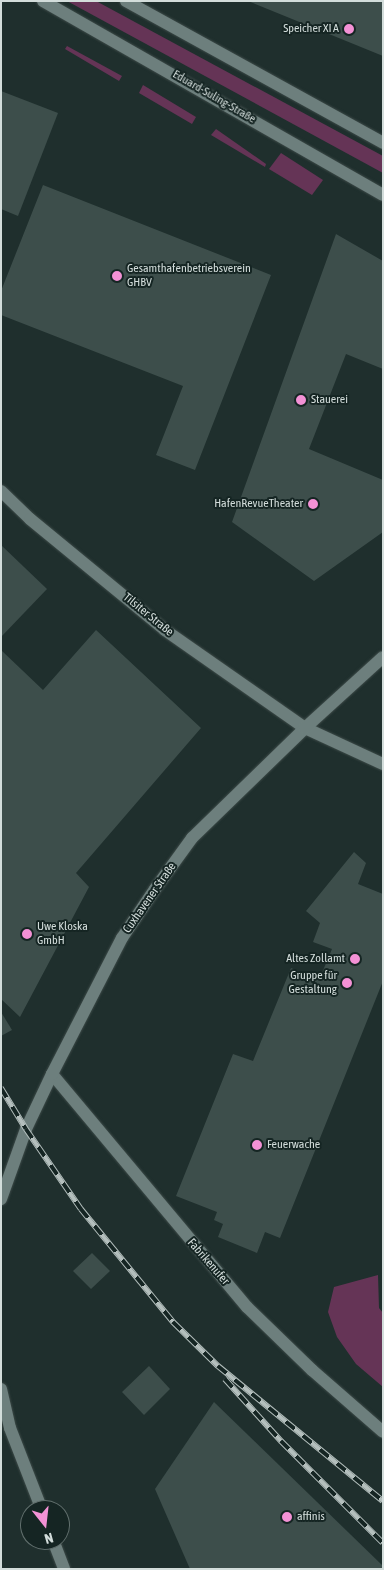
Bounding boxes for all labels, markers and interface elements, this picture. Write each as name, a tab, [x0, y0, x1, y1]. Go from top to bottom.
place label: Speicher XI A	[283, 22, 339, 36]
marker: Speicher XI A	[343, 23, 355, 35]
street label: Eduard-Suling-Straße	[170, 67, 258, 127]
place label: Gesamthafenbetriebsverein GHBV	[127, 262, 251, 290]
marker: Gesamthafenbetriebsverein GHBV	[111, 270, 123, 282]
place label: Stauerei	[311, 393, 348, 407]
marker: Stauerei	[295, 394, 307, 406]
place label: HafenRevueTheater	[214, 497, 303, 511]
marker: HafenRevueTheater	[307, 498, 319, 510]
street label: Tilsiter Straße	[120, 590, 176, 640]
street label: Cuxhavener Straße	[120, 860, 180, 936]
place label: Uwe Kloska GmbH	[37, 920, 88, 948]
marker: Uwe Kloska GmbH	[21, 928, 33, 940]
place label: Altes Zollamt	[286, 952, 345, 966]
marker: Altes Zollamt	[349, 953, 361, 965]
place label: Gruppe für Gestaltung	[289, 969, 337, 997]
marker: Gruppe für Gestaltung	[341, 977, 353, 989]
place label: Feuerwache	[267, 1138, 320, 1152]
marker: Feuerwache	[251, 1139, 263, 1151]
street label: Fabrikenufer	[184, 1236, 232, 1288]
north arrow	[20, 1500, 70, 1550]
place label: affinis	[297, 1510, 325, 1524]
marker: affinis	[281, 1511, 293, 1523]
text: N	[43, 1530, 55, 1547]

